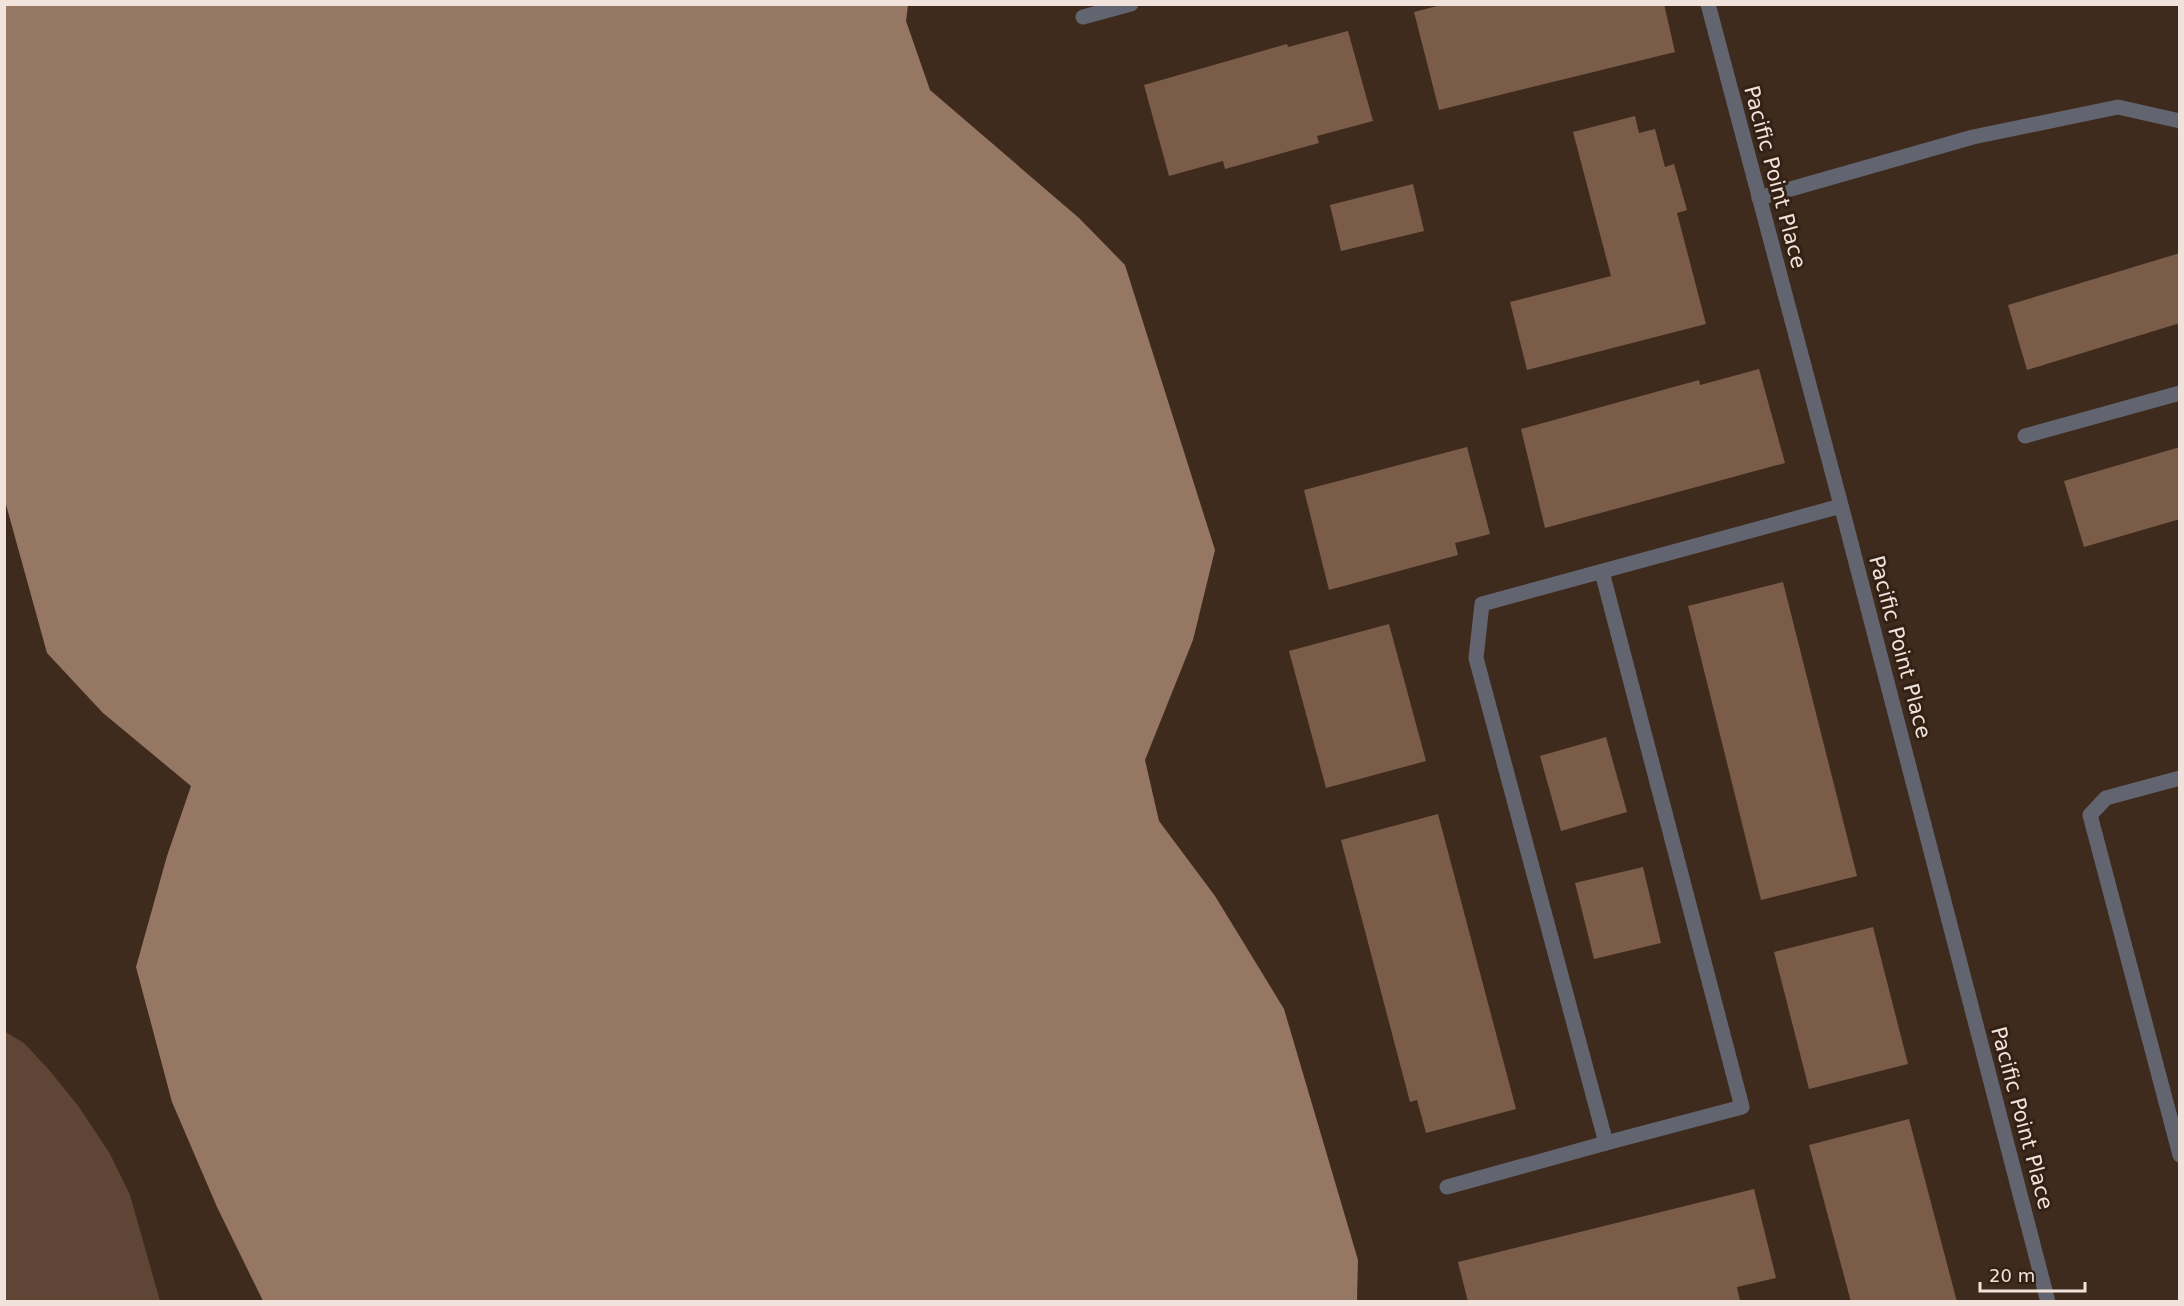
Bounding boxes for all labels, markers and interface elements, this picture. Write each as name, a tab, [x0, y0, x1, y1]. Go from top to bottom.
street label: Pacific Point Place	[1739, 83, 1811, 271]
street label: Pacific Point Place	[1864, 553, 1936, 741]
street label: Pacific Point Place	[1986, 1024, 2058, 1212]
scale bar	[1980, 1255, 2085, 1293]
text: 20 m	[1989, 1265, 2035, 1286]

